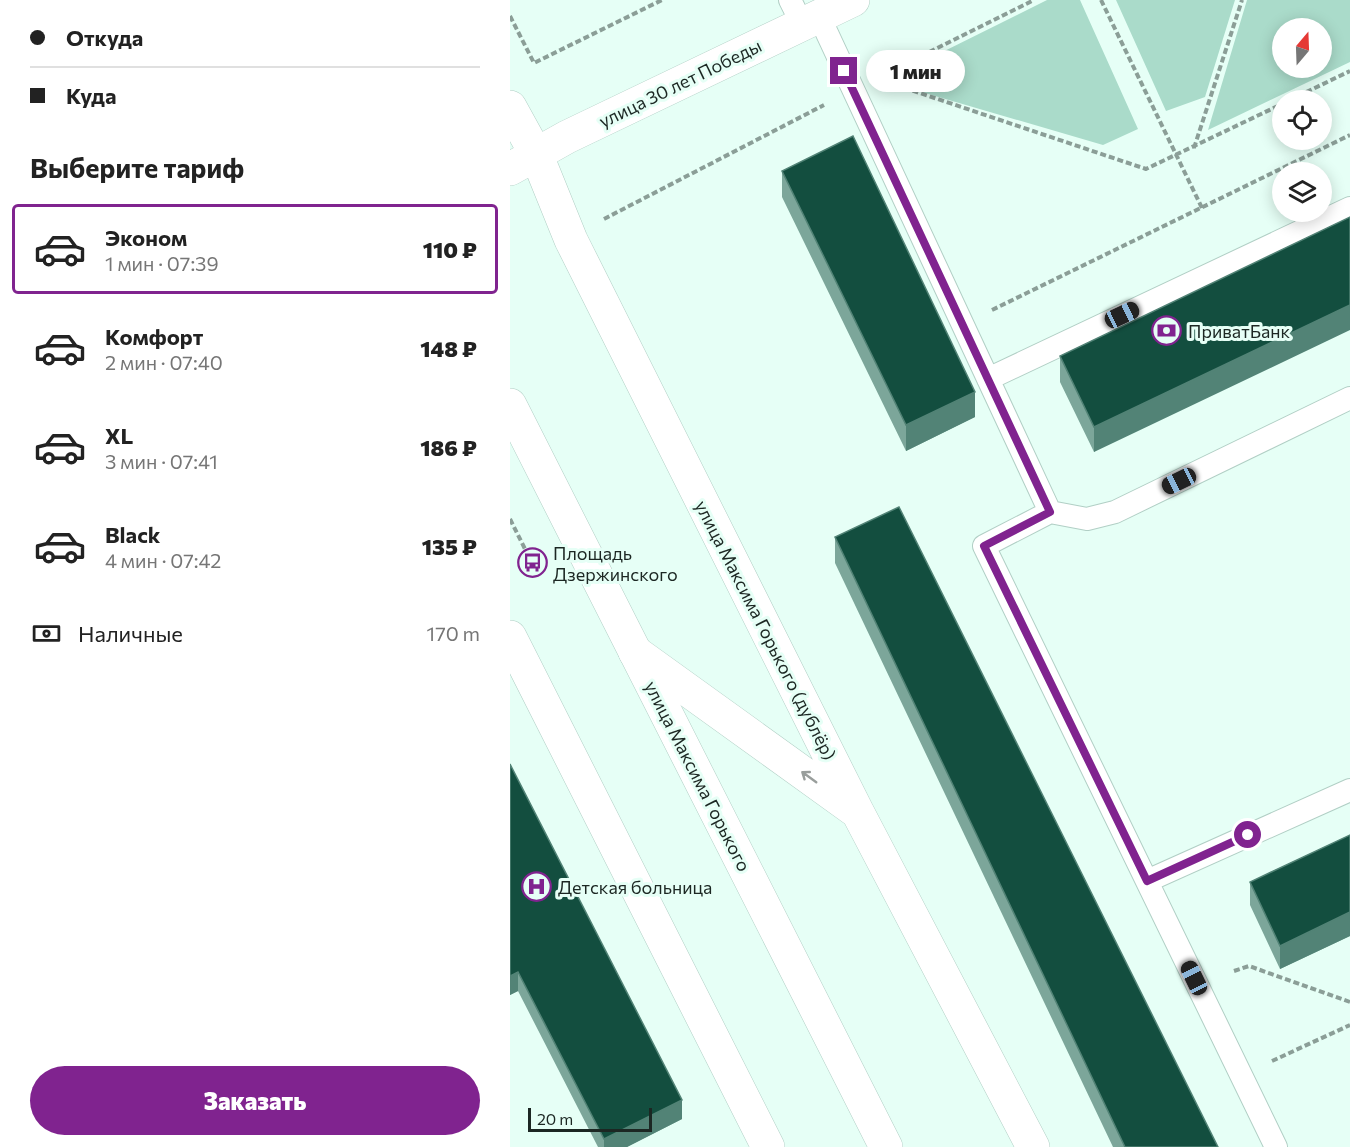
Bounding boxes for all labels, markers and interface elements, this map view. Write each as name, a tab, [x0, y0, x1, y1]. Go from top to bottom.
north arrow	[1272, 18, 1332, 78]
map controls	[1272, 18, 1332, 222]
text: Откуда	[66, 24, 143, 51]
street label: улица 30 лет Победы	[595, 34, 765, 132]
callout: 1 мин	[865, 50, 964, 92]
route end	[830, 57, 857, 84]
text: 1 мин	[890, 59, 941, 83]
text: Куда	[66, 82, 116, 109]
button: locate	[1272, 90, 1332, 150]
text: Выберите тариф	[30, 151, 244, 184]
button: layers	[1272, 162, 1332, 222]
icon: car	[33, 222, 87, 276]
text: Эконом	[105, 224, 187, 251]
text: 110 ₽	[423, 236, 477, 263]
text: 1 мин · 07:39	[105, 251, 219, 275]
car	[1102, 299, 1142, 331]
bank icon: ПриватБанк	[1151, 315, 1183, 347]
place label: ПриватБанк	[1188, 320, 1291, 342]
icon: car	[33, 321, 87, 375]
text: Комфорт	[105, 323, 203, 350]
text: 148 ₽	[420, 335, 477, 362]
text: 2 мин · 07:40	[105, 350, 223, 374]
icon: car	[33, 420, 87, 474]
text: XL	[105, 422, 133, 449]
text: 186 ₽	[420, 434, 477, 461]
text: 3 мин · 07:41	[105, 449, 218, 473]
car	[1159, 465, 1199, 497]
street label: улица Максима Горького (дублёр)	[691, 496, 841, 764]
icon: car	[33, 519, 87, 573]
text: Black	[105, 521, 160, 548]
text: 135 ₽	[422, 533, 477, 560]
place label: Площадь Дзержинского	[553, 542, 678, 585]
bus stop icon: Площадь Дзержинского	[516, 547, 548, 579]
text: 4 мин · 07:42	[105, 548, 221, 572]
icon: cash	[30, 617, 63, 650]
text: Наличные	[78, 620, 183, 647]
text: 170 m	[427, 621, 480, 645]
street label: улица Максима Горького	[640, 677, 756, 875]
one-way arrow	[802, 771, 818, 783]
route start	[1234, 821, 1261, 848]
hospital icon: Детская больница	[521, 871, 553, 903]
place label: Детская больница	[558, 876, 712, 898]
car	[1178, 958, 1210, 998]
button: Заказать	[30, 1066, 480, 1135]
scale bar	[528, 1105, 652, 1132]
text: 20 m	[537, 1109, 573, 1128]

